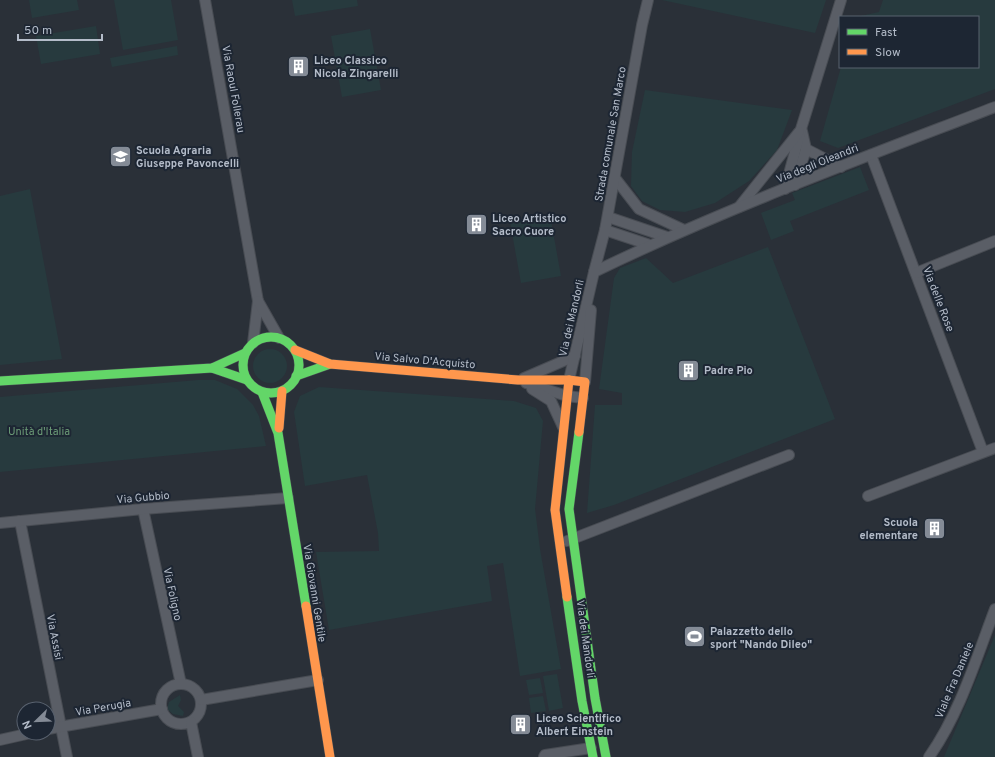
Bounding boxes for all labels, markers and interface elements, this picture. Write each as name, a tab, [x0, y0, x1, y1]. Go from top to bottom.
scale bar	[18, 16, 102, 42]
legend	[839, 16, 979, 68]
text: 50 m	[24, 23, 52, 39]
text: Fast	[875, 25, 897, 41]
street label: Via Raoul Follerau	[218, 44, 248, 134]
text: Slow	[875, 45, 901, 61]
building icon: Liceo Classico Nicola Zingarelli	[286, 53, 312, 79]
place label: Liceo Classico Nicola Zingarelli	[314, 54, 398, 81]
street label: Strada comunale San Marco	[592, 66, 630, 203]
street label: Via degli Oleandri	[774, 141, 860, 187]
school or university icon: Scuola Agraria Giuseppe Pavoncelli	[108, 143, 134, 169]
place label: Scuola Agraria Giuseppe Pavoncelli	[136, 144, 239, 171]
building icon: Liceo Artistico Sacro Cuore	[463, 211, 489, 237]
place label: Liceo Artistico Sacro Cuore	[492, 212, 567, 239]
street label: Via delle Rose	[919, 265, 957, 334]
street label: Via dei Mandorli	[556, 278, 588, 358]
street label: Via Salvo D'Acquisto	[374, 350, 476, 372]
building icon: Padre Pio	[676, 357, 702, 383]
place label: Padre Pio	[704, 364, 753, 378]
park label: Unità d'Italia	[8, 425, 70, 439]
street label: Via Gubbio	[116, 489, 170, 507]
building icon: Scuola elementare	[921, 515, 947, 541]
place label: Scuola elementare	[859, 516, 918, 543]
street label: Via Giovanni Gentile	[299, 543, 329, 643]
street label: Via Foligno	[160, 566, 185, 622]
street label: Via dei Mandorli	[573, 599, 597, 679]
street label: Via Assisi	[43, 613, 65, 661]
sports icon: Palazzetto dello sport "Nando Dileo"	[681, 624, 707, 650]
place label: Palazzetto dello sport "Nando Dileo"	[710, 625, 812, 652]
street label: Viale Fra Daniele	[932, 640, 977, 721]
street label: Via Perugia	[74, 696, 132, 720]
north arrow	[16, 701, 56, 741]
building icon: Liceo Scientifico Albert Einstein	[508, 711, 534, 737]
place label: Liceo Scientifico Albert Einstein	[536, 712, 621, 739]
text: N	[20, 718, 36, 731]

